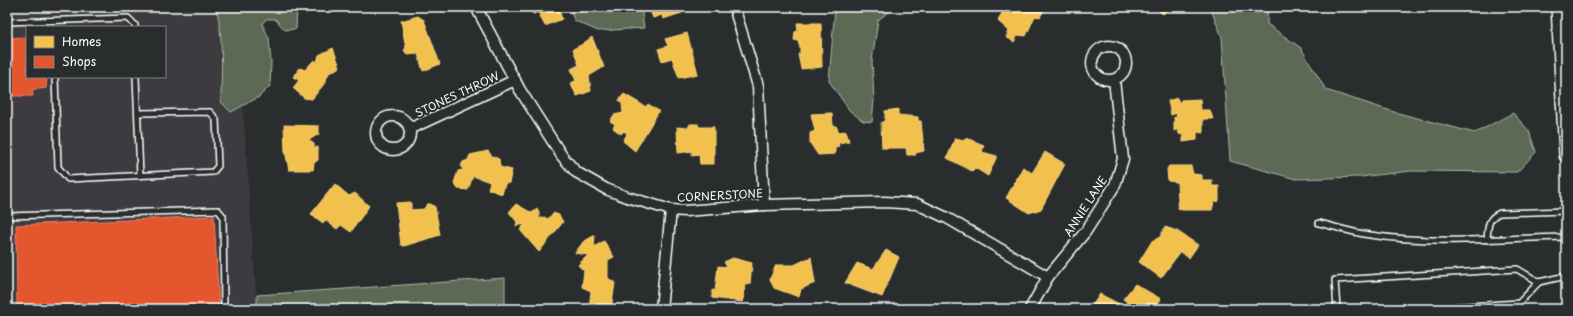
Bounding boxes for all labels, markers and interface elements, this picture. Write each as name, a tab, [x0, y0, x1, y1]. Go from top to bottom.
legend	[26, 26, 166, 78]
text: Homes	[62, 32, 101, 50]
text: Shops	[62, 52, 97, 70]
street label: STONES THROW	[412, 67, 503, 121]
street label: ANNIE LANE	[1059, 172, 1111, 240]
street label: CORNERSTONE	[677, 184, 763, 206]

